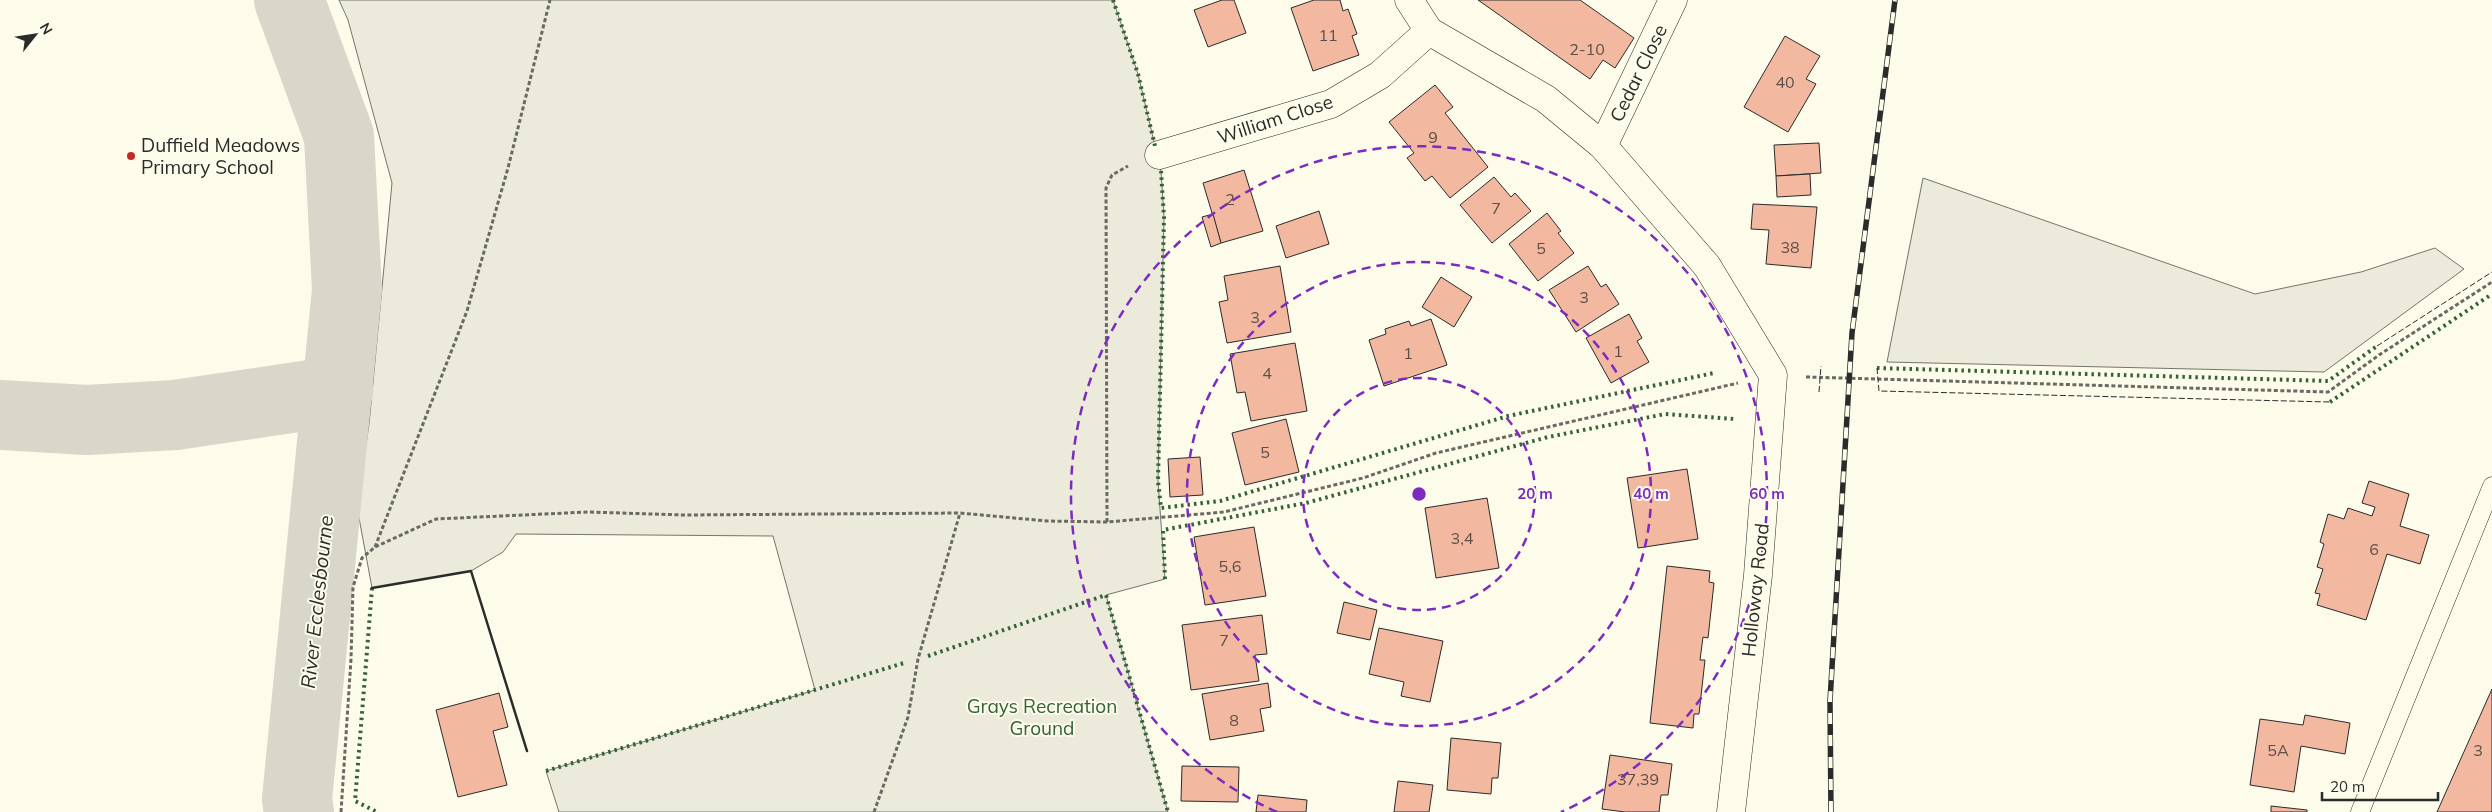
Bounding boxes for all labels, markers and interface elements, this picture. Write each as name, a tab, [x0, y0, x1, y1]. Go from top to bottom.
north arrow	[10, 10, 60, 60]
text: N	[36, 19, 57, 38]
street label: Cedar Close	[1604, 20, 1672, 126]
house number: 11	[1318, 25, 1338, 45]
house number: 2-10	[1569, 39, 1605, 59]
house number: 40	[1775, 72, 1795, 92]
street label: William Close	[1214, 89, 1336, 149]
house number: 9	[1428, 127, 1438, 147]
place label: Duffield Meadows Primary School	[141, 133, 300, 179]
marker: Duffield Meadows Primary School	[125, 150, 137, 162]
house number: 2	[1225, 189, 1235, 209]
house number: 7	[1491, 198, 1501, 218]
house number: 38	[1780, 237, 1800, 257]
house number: 5	[1536, 238, 1546, 258]
house number: 3	[1579, 287, 1589, 307]
house number: 3	[1250, 307, 1260, 327]
house number: 1	[1613, 341, 1623, 361]
house number: 1	[1403, 343, 1413, 363]
house number: 4	[1262, 363, 1272, 383]
house number: 5	[1260, 442, 1270, 462]
text: 20 m	[1517, 484, 1553, 503]
text: 40 m	[1633, 484, 1669, 503]
text: 60 m	[1749, 484, 1785, 503]
centre of rings	[1410, 485, 1428, 503]
water label: River Ecclesbourne	[295, 514, 338, 690]
street label: Holloway Road	[1736, 522, 1774, 658]
house number: 3,4	[1451, 528, 1474, 548]
house number: 6	[2369, 539, 2379, 559]
house number: 5,6	[1219, 556, 1241, 576]
house number: 7	[1219, 630, 1229, 650]
park label: Grays Recreation Ground	[967, 694, 1117, 740]
house number: 8	[1229, 710, 1239, 730]
house number: 5A	[2267, 740, 2289, 760]
house number: 3	[2473, 740, 2483, 760]
house number: 37,39	[1617, 769, 1659, 789]
scale bar	[2322, 770, 2438, 802]
text: 20 m	[2330, 777, 2365, 796]

